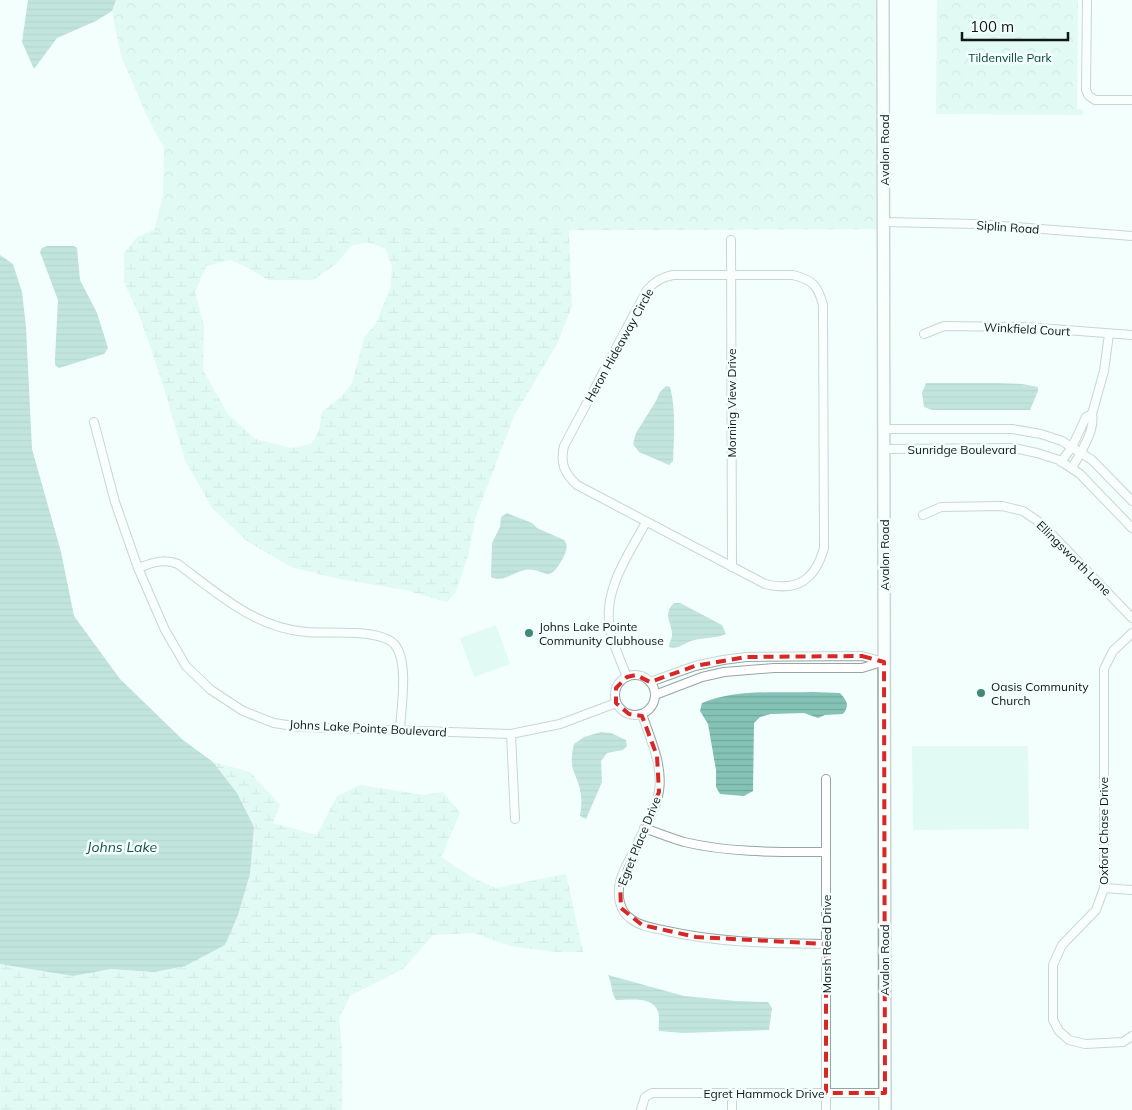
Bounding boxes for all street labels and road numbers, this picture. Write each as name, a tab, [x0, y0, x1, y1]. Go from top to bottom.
street label: Avalon Road	[877, 114, 892, 186]
street label: Siplin Road	[976, 217, 1040, 237]
street label: Heron Hideaway Circle	[582, 286, 656, 404]
street label: Winkfield Court	[983, 319, 1071, 339]
street label: Morning View Drive	[724, 348, 739, 458]
street label: Sunridge Boulevard	[908, 442, 1016, 457]
street label: Ellingsworth Lane	[1034, 518, 1114, 598]
street label: Avalon Road	[877, 519, 892, 591]
street label: Johns Lake Pointe Boulevard	[289, 716, 447, 740]
street label: Oxford Chase Drive	[1096, 777, 1111, 885]
street label: Egret Place Drive	[614, 794, 664, 888]
street label: Marsh Reed Drive	[819, 895, 834, 993]
street label: Avalon Road	[877, 924, 892, 996]
street label: Egret Hammock Drive	[704, 1086, 824, 1101]

